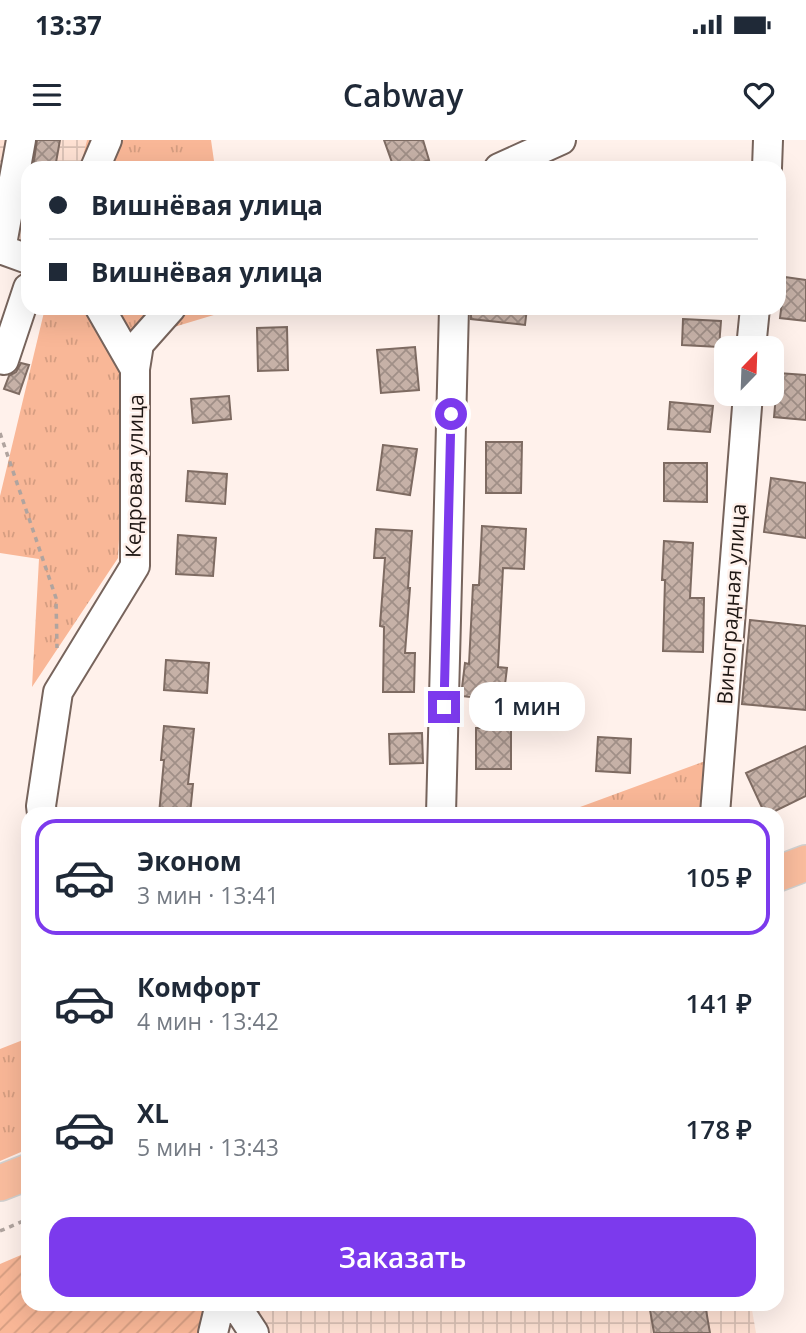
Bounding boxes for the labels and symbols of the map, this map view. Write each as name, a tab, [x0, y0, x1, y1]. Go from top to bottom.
north arrow	[714, 336, 784, 406]
street label: Кедровая улица	[119, 394, 149, 558]
route start	[435, 398, 467, 430]
street label: Виноградная улица	[710, 503, 752, 705]
callout: 1 мин	[468, 682, 584, 732]
route end	[428, 691, 460, 723]

